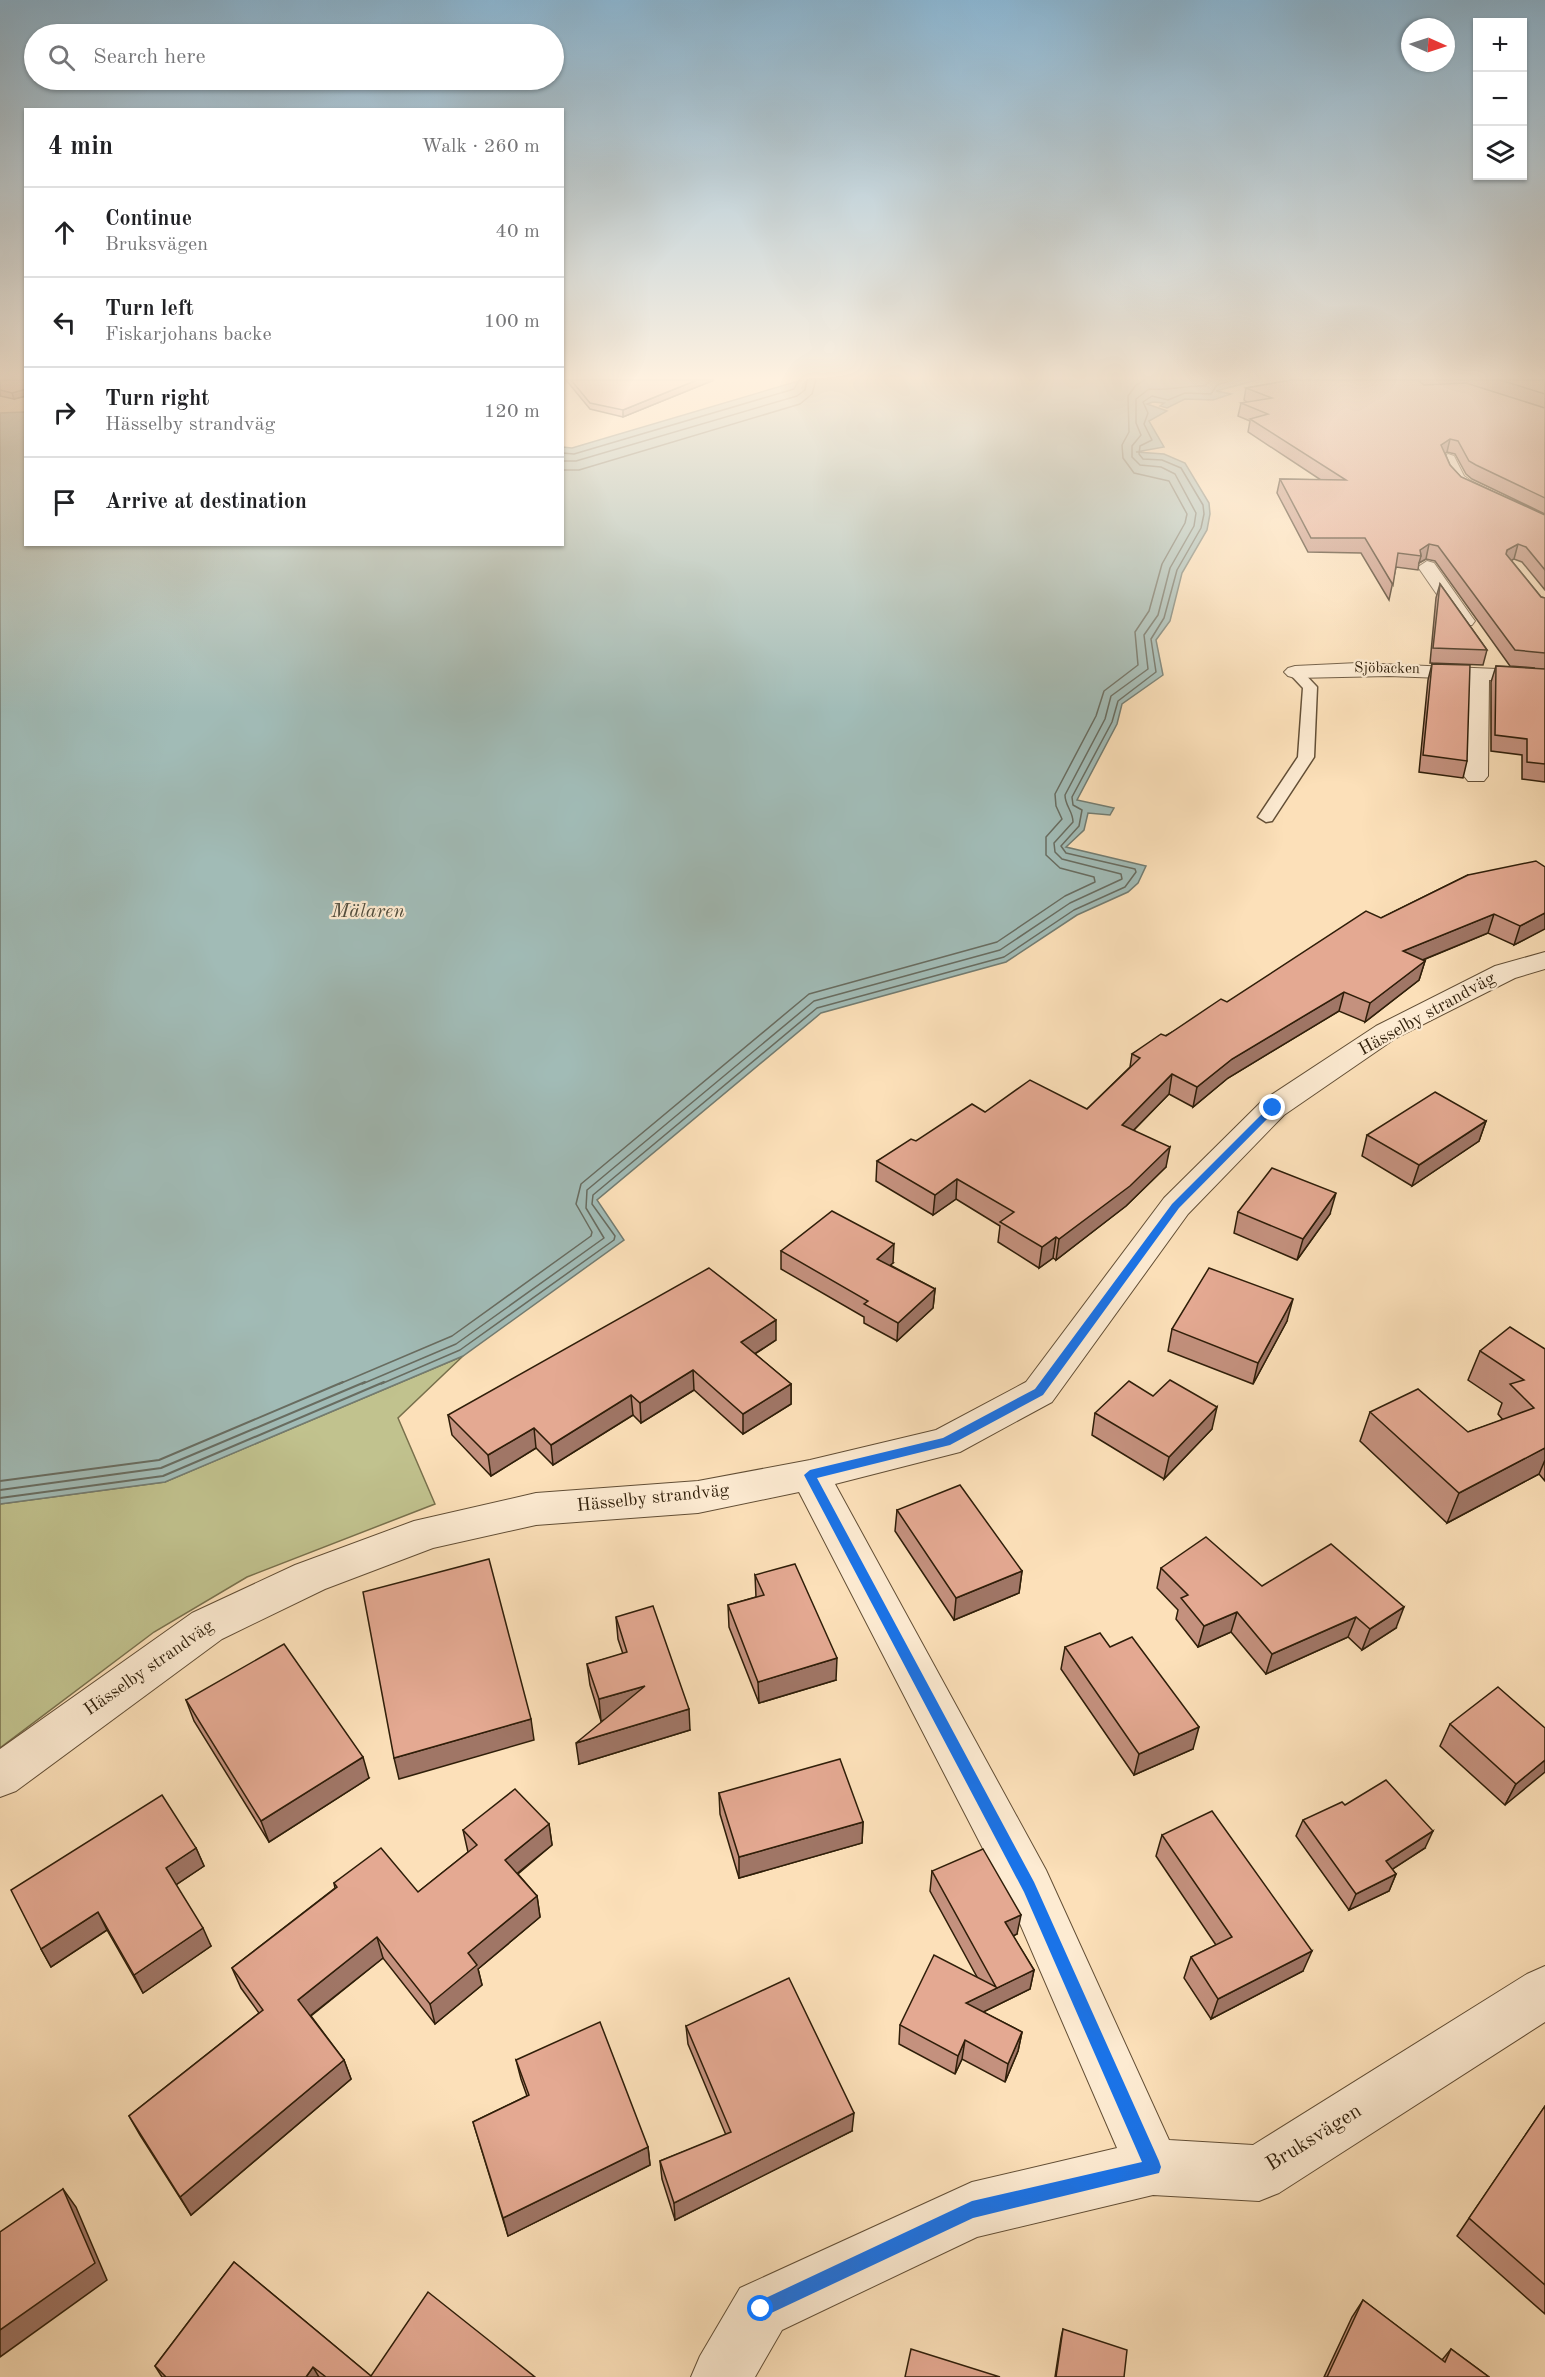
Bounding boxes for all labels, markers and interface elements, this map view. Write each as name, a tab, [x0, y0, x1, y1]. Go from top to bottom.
north arrow	[1401, 18, 1455, 72]
map controls	[1473, 18, 1527, 180]
button: +	[1473, 18, 1527, 72]
search box	[24, 24, 564, 90]
icon: search	[45, 41, 78, 74]
text: Search here	[93, 46, 206, 68]
button: −	[1473, 72, 1527, 126]
button: layers	[1473, 126, 1527, 180]
text: 4 min	[48, 134, 113, 160]
text: Walk · 260 m	[421, 137, 540, 157]
text: Continue	[105, 208, 192, 230]
icon: ahead	[48, 216, 81, 249]
text: 40 m	[495, 222, 540, 242]
text: Bruksvägen	[105, 235, 208, 255]
text: Turn left	[105, 298, 194, 320]
icon: left	[48, 306, 81, 339]
text: 100 m	[484, 312, 540, 332]
text: Fiskarjohans backe	[105, 325, 272, 345]
text: Turn right	[105, 388, 209, 410]
icon: right	[48, 396, 81, 429]
text: 120 m	[484, 402, 540, 422]
text: Hässelby strandväg	[105, 415, 275, 435]
icon: arrive	[48, 486, 81, 519]
text: Arrive at destination	[105, 491, 307, 513]
street label: Sjöbacken	[1354, 661, 1420, 677]
water label: Mälaren	[330, 902, 405, 922]
street label: Hässelby strandväg	[1356, 969, 1499, 1059]
route end	[1259, 1094, 1285, 1120]
street label: Hässelby strandväg	[576, 1481, 730, 1515]
street label: Hässelby strandväg	[81, 1617, 217, 1719]
street label: Bruksvägen	[1263, 2100, 1365, 2176]
route start	[747, 2295, 773, 2321]

